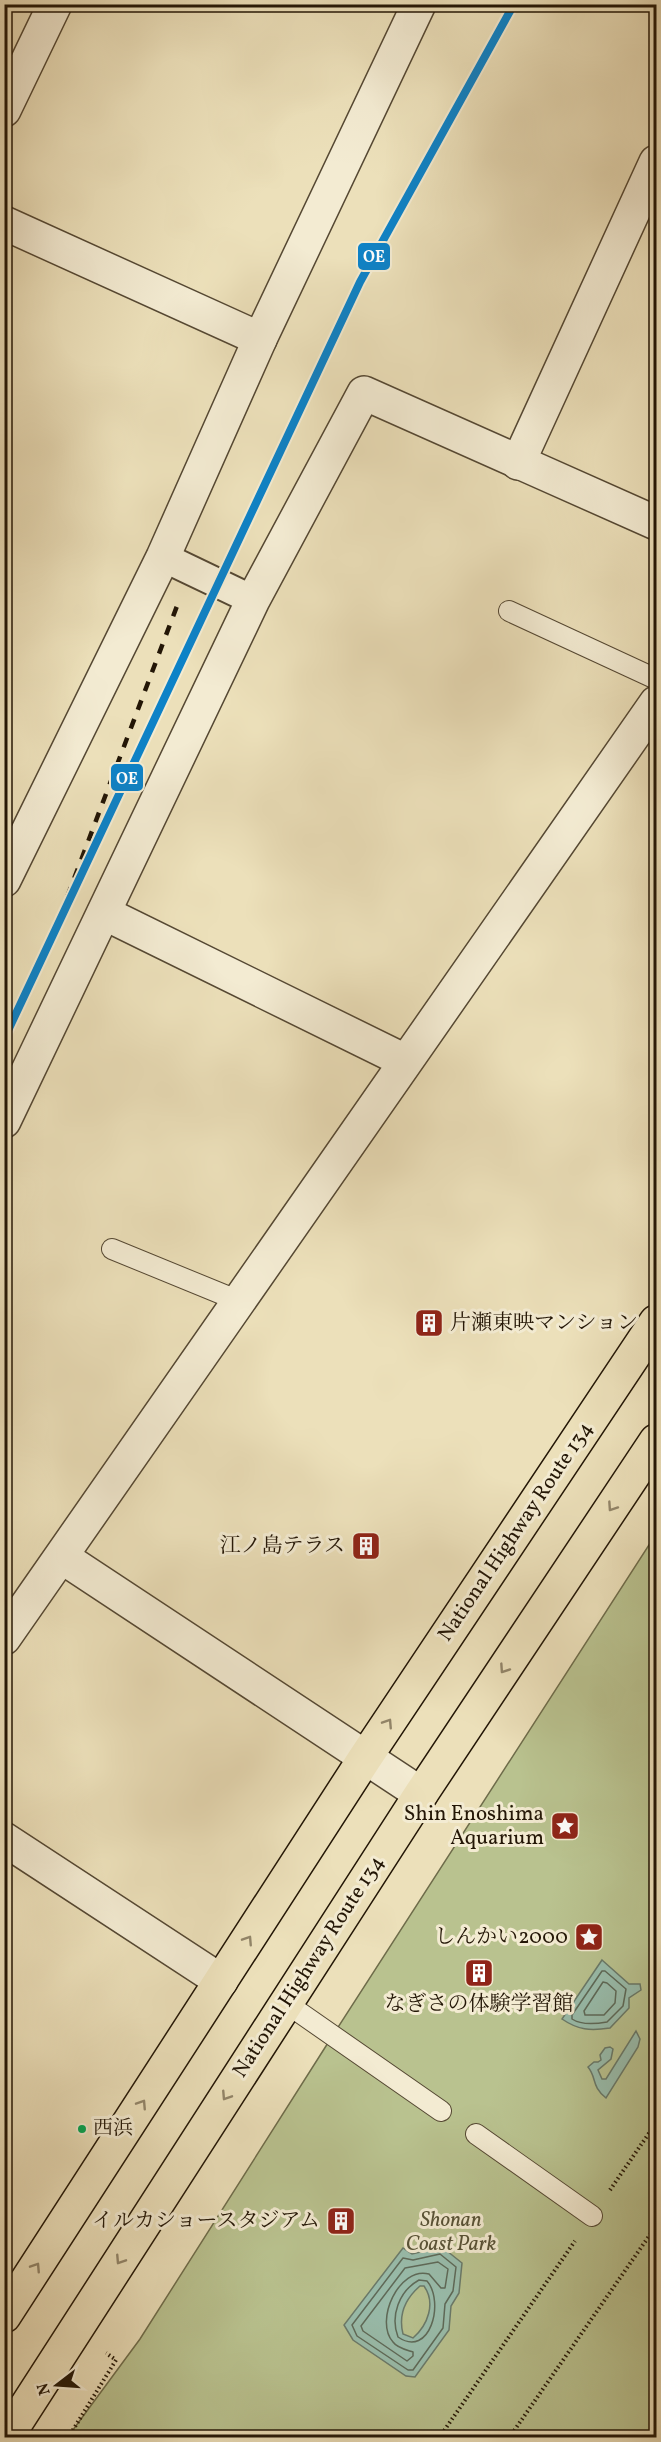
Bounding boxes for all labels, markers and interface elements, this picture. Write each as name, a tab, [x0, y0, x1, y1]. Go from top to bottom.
line badge: OE	[357, 242, 391, 271]
text: OE	[363, 247, 385, 269]
line badge: OE	[110, 763, 144, 792]
text: OE	[116, 769, 138, 791]
building icon: 片瀬東映マンション	[413, 1307, 445, 1339]
place label: 片瀬東映マンション	[450, 1309, 638, 1338]
street label: National Highway Route 134	[431, 1416, 601, 1648]
one-way arrow	[608, 1500, 619, 1511]
building icon: 江ノ島テラス	[350, 1530, 382, 1562]
place label: 江ノ島テラス	[220, 1532, 345, 1561]
one-way arrow	[500, 1662, 511, 1673]
one-way arrow	[381, 1719, 392, 1730]
place label: Shin Enoshima Aquarium	[404, 1800, 544, 1853]
place icon: Shin Enoshima Aquarium	[549, 1810, 581, 1842]
street label: National Highway Route 134	[226, 1850, 392, 2084]
place icon: しんかい2000	[573, 1921, 605, 1953]
place label: しんかい2000	[434, 1923, 568, 1952]
one-way arrow	[241, 1936, 252, 1947]
building icon: なぎさの体験学習館	[463, 1957, 495, 1989]
place label: なぎさの体験学習館	[385, 1990, 574, 2019]
one-way arrow	[222, 2089, 233, 2100]
one-way arrow	[135, 2099, 146, 2110]
place label: 西浜	[93, 2115, 133, 2143]
marker: 西浜	[76, 2123, 88, 2135]
building icon: イルカショースタジアム	[325, 2205, 357, 2237]
park label: Shonan Coast Park	[406, 2206, 497, 2259]
place label: イルカショースタジアム	[92, 2207, 320, 2236]
one-way arrow	[116, 2254, 128, 2264]
one-way arrow	[29, 2263, 40, 2274]
north arrow	[27, 2355, 87, 2415]
text: N	[32, 2380, 57, 2398]

